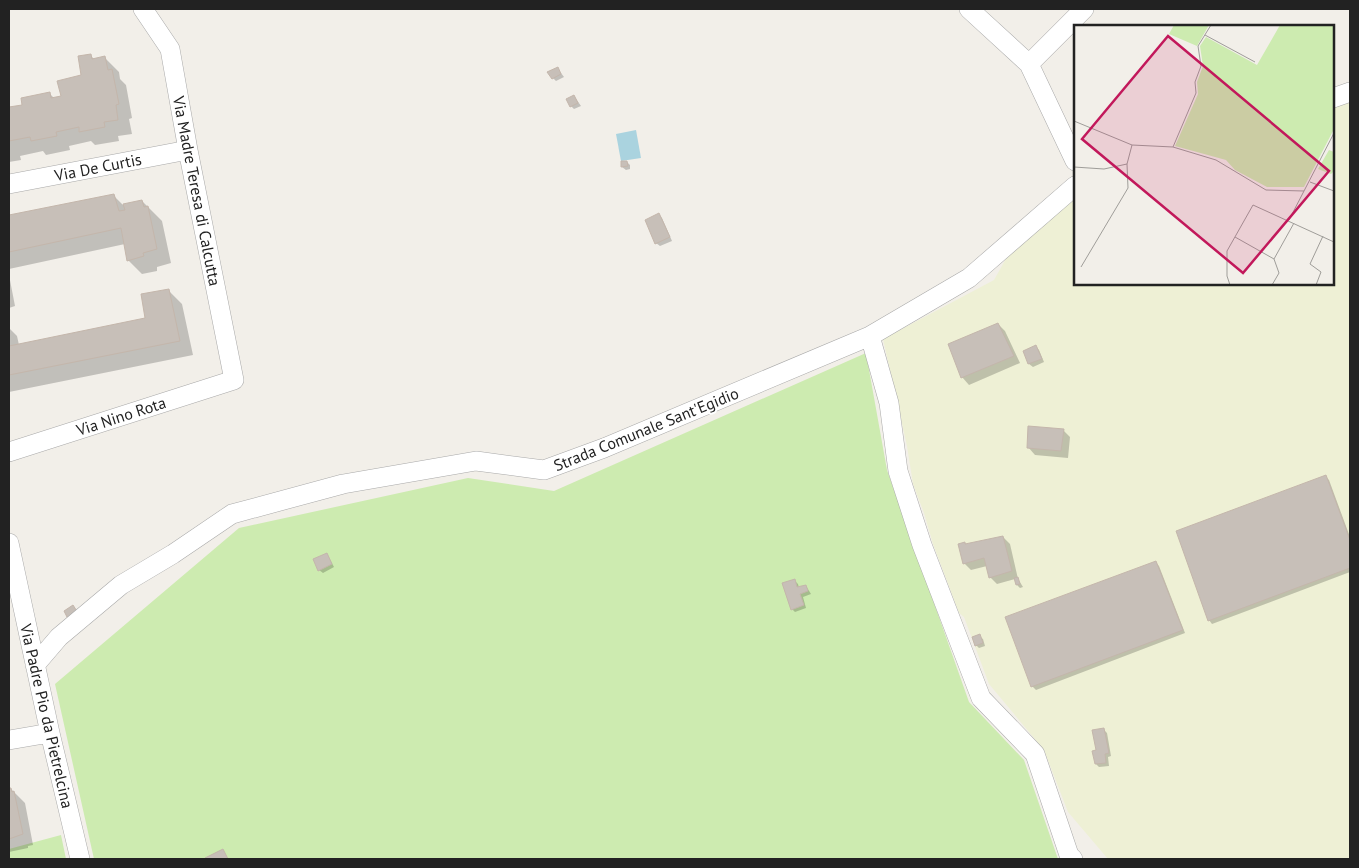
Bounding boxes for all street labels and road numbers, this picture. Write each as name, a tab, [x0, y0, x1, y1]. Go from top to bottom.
street label: Via Madre Teresa di Calcutta	[169, 93, 225, 288]
street label: Via De Curtis	[52, 149, 144, 185]
street label: Strada Comunale Sant'Egidio	[551, 383, 741, 475]
street label: Via Nino Rota	[73, 392, 168, 440]
street label: Via Padre Pio da Pietrelcina	[16, 621, 78, 810]

